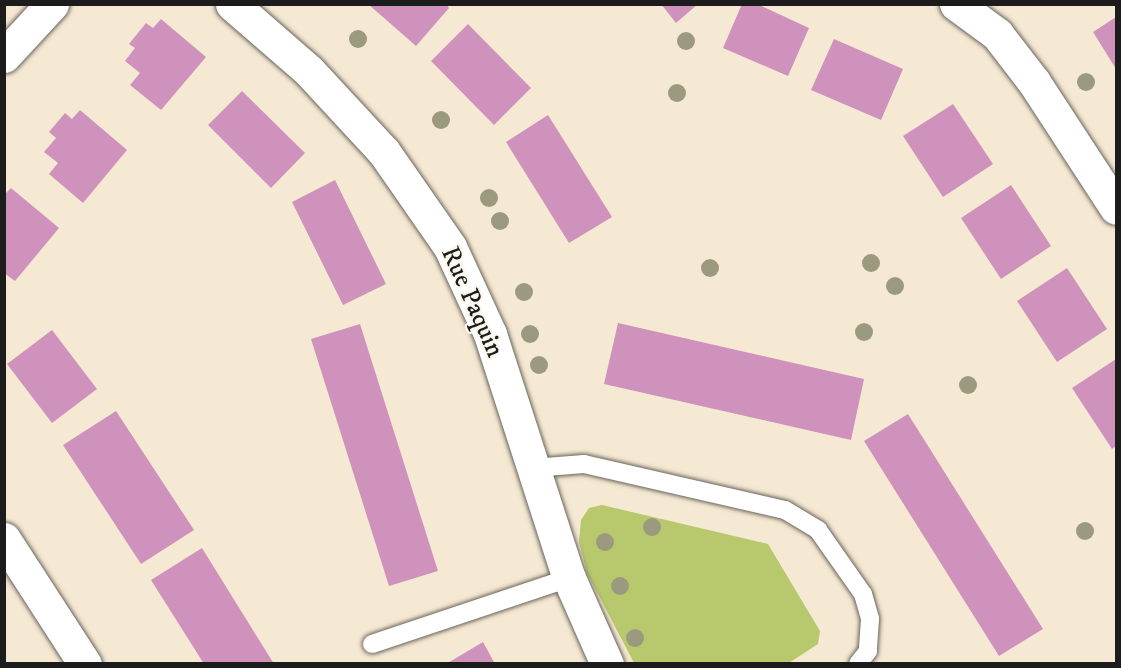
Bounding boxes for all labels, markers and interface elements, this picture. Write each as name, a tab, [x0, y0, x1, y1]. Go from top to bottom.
street label: Rue Paquin	[434, 242, 510, 362]

